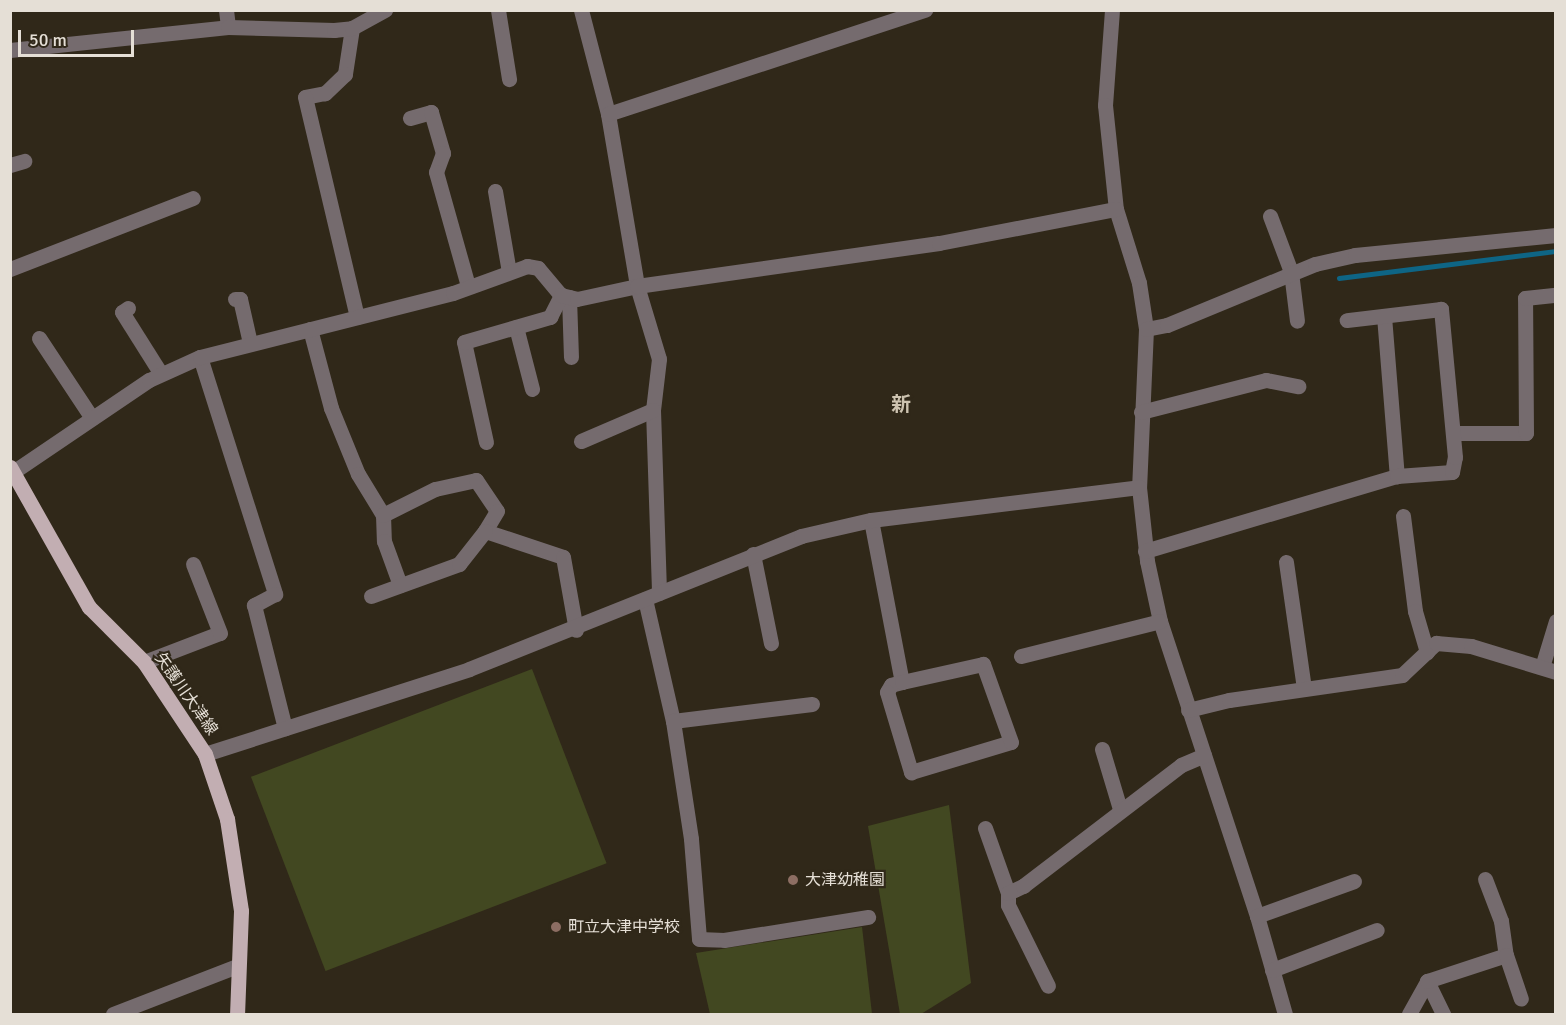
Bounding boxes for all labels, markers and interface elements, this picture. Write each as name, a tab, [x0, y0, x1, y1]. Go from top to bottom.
scale bar	[21, 18, 136, 56]
text: 50 m	[29, 29, 67, 51]
district label: 新	[891, 392, 911, 416]
street label: 矢護川大津線	[151, 649, 221, 739]
place label: 大津幼稚園	[805, 870, 885, 890]
marker: 大津幼稚園	[786, 873, 800, 887]
place label: 町立大津中学校	[568, 917, 680, 937]
marker: 町立大津中学校	[549, 920, 563, 934]

